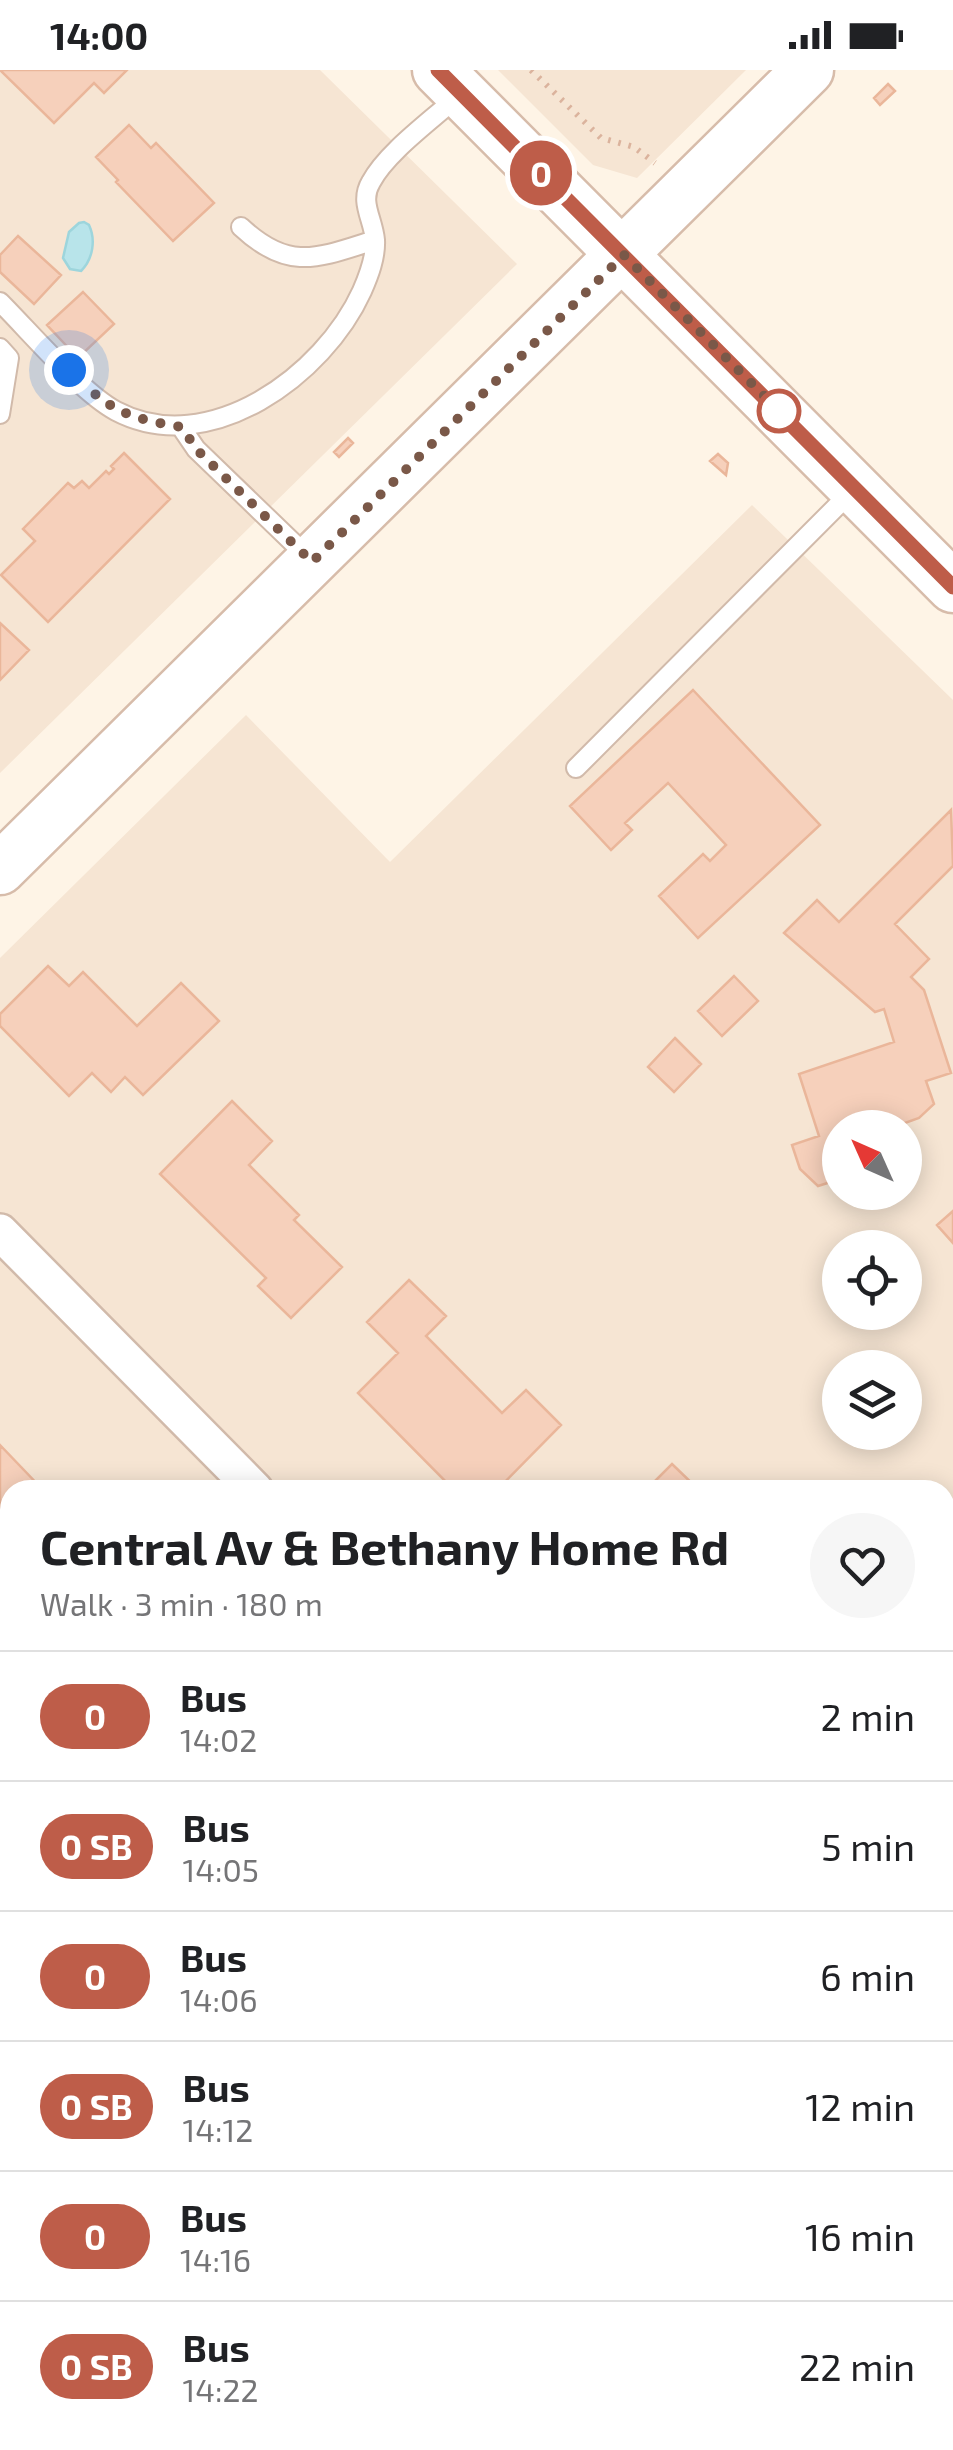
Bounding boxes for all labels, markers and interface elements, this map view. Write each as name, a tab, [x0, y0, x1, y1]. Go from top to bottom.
text: 14:00	[50, 12, 148, 58]
line badge: 0	[508, 140, 574, 206]
text: 0	[530, 152, 552, 194]
your location	[44, 345, 94, 395]
unlabelled marker	[758, 390, 800, 432]
north arrow	[822, 1110, 922, 1210]
map controls	[822, 1110, 922, 1450]
button: locate	[822, 1230, 922, 1330]
button: layers	[822, 1350, 922, 1450]
button: heart	[810, 1513, 915, 1618]
text: Central Av & Bethany Home Rd	[40, 1517, 729, 1575]
text: Walk · 3 min · 180 m	[40, 1584, 323, 1622]
text: Bus	[180, 1674, 247, 1720]
text: 2 min	[820, 1693, 915, 1739]
text: 0	[84, 1695, 106, 1737]
text: 14:02	[180, 1720, 257, 1758]
text: Bus	[183, 1804, 250, 1850]
text: 5 min	[821, 1823, 915, 1869]
text: 0 SB	[60, 1825, 133, 1867]
text: 14:05	[183, 1850, 259, 1888]
text: Bus	[180, 1934, 247, 1980]
text: 6 min	[820, 1953, 915, 1999]
text: 0	[84, 1955, 106, 1997]
text: 14:06	[180, 1980, 258, 2018]
text: Bus	[183, 2064, 250, 2110]
text: 12 min	[805, 2083, 915, 2129]
text: 0 SB	[60, 2085, 133, 2127]
text: 14:12	[183, 2110, 253, 2148]
text: Bus	[180, 2194, 247, 2240]
text: 16 min	[805, 2213, 915, 2259]
text: 0	[84, 2215, 106, 2257]
text: 14:16	[180, 2240, 251, 2278]
text: Bus	[183, 2324, 250, 2370]
text: 22 min	[799, 2343, 915, 2389]
text: 0 SB	[60, 2345, 133, 2387]
text: 14:22	[183, 2370, 259, 2408]

